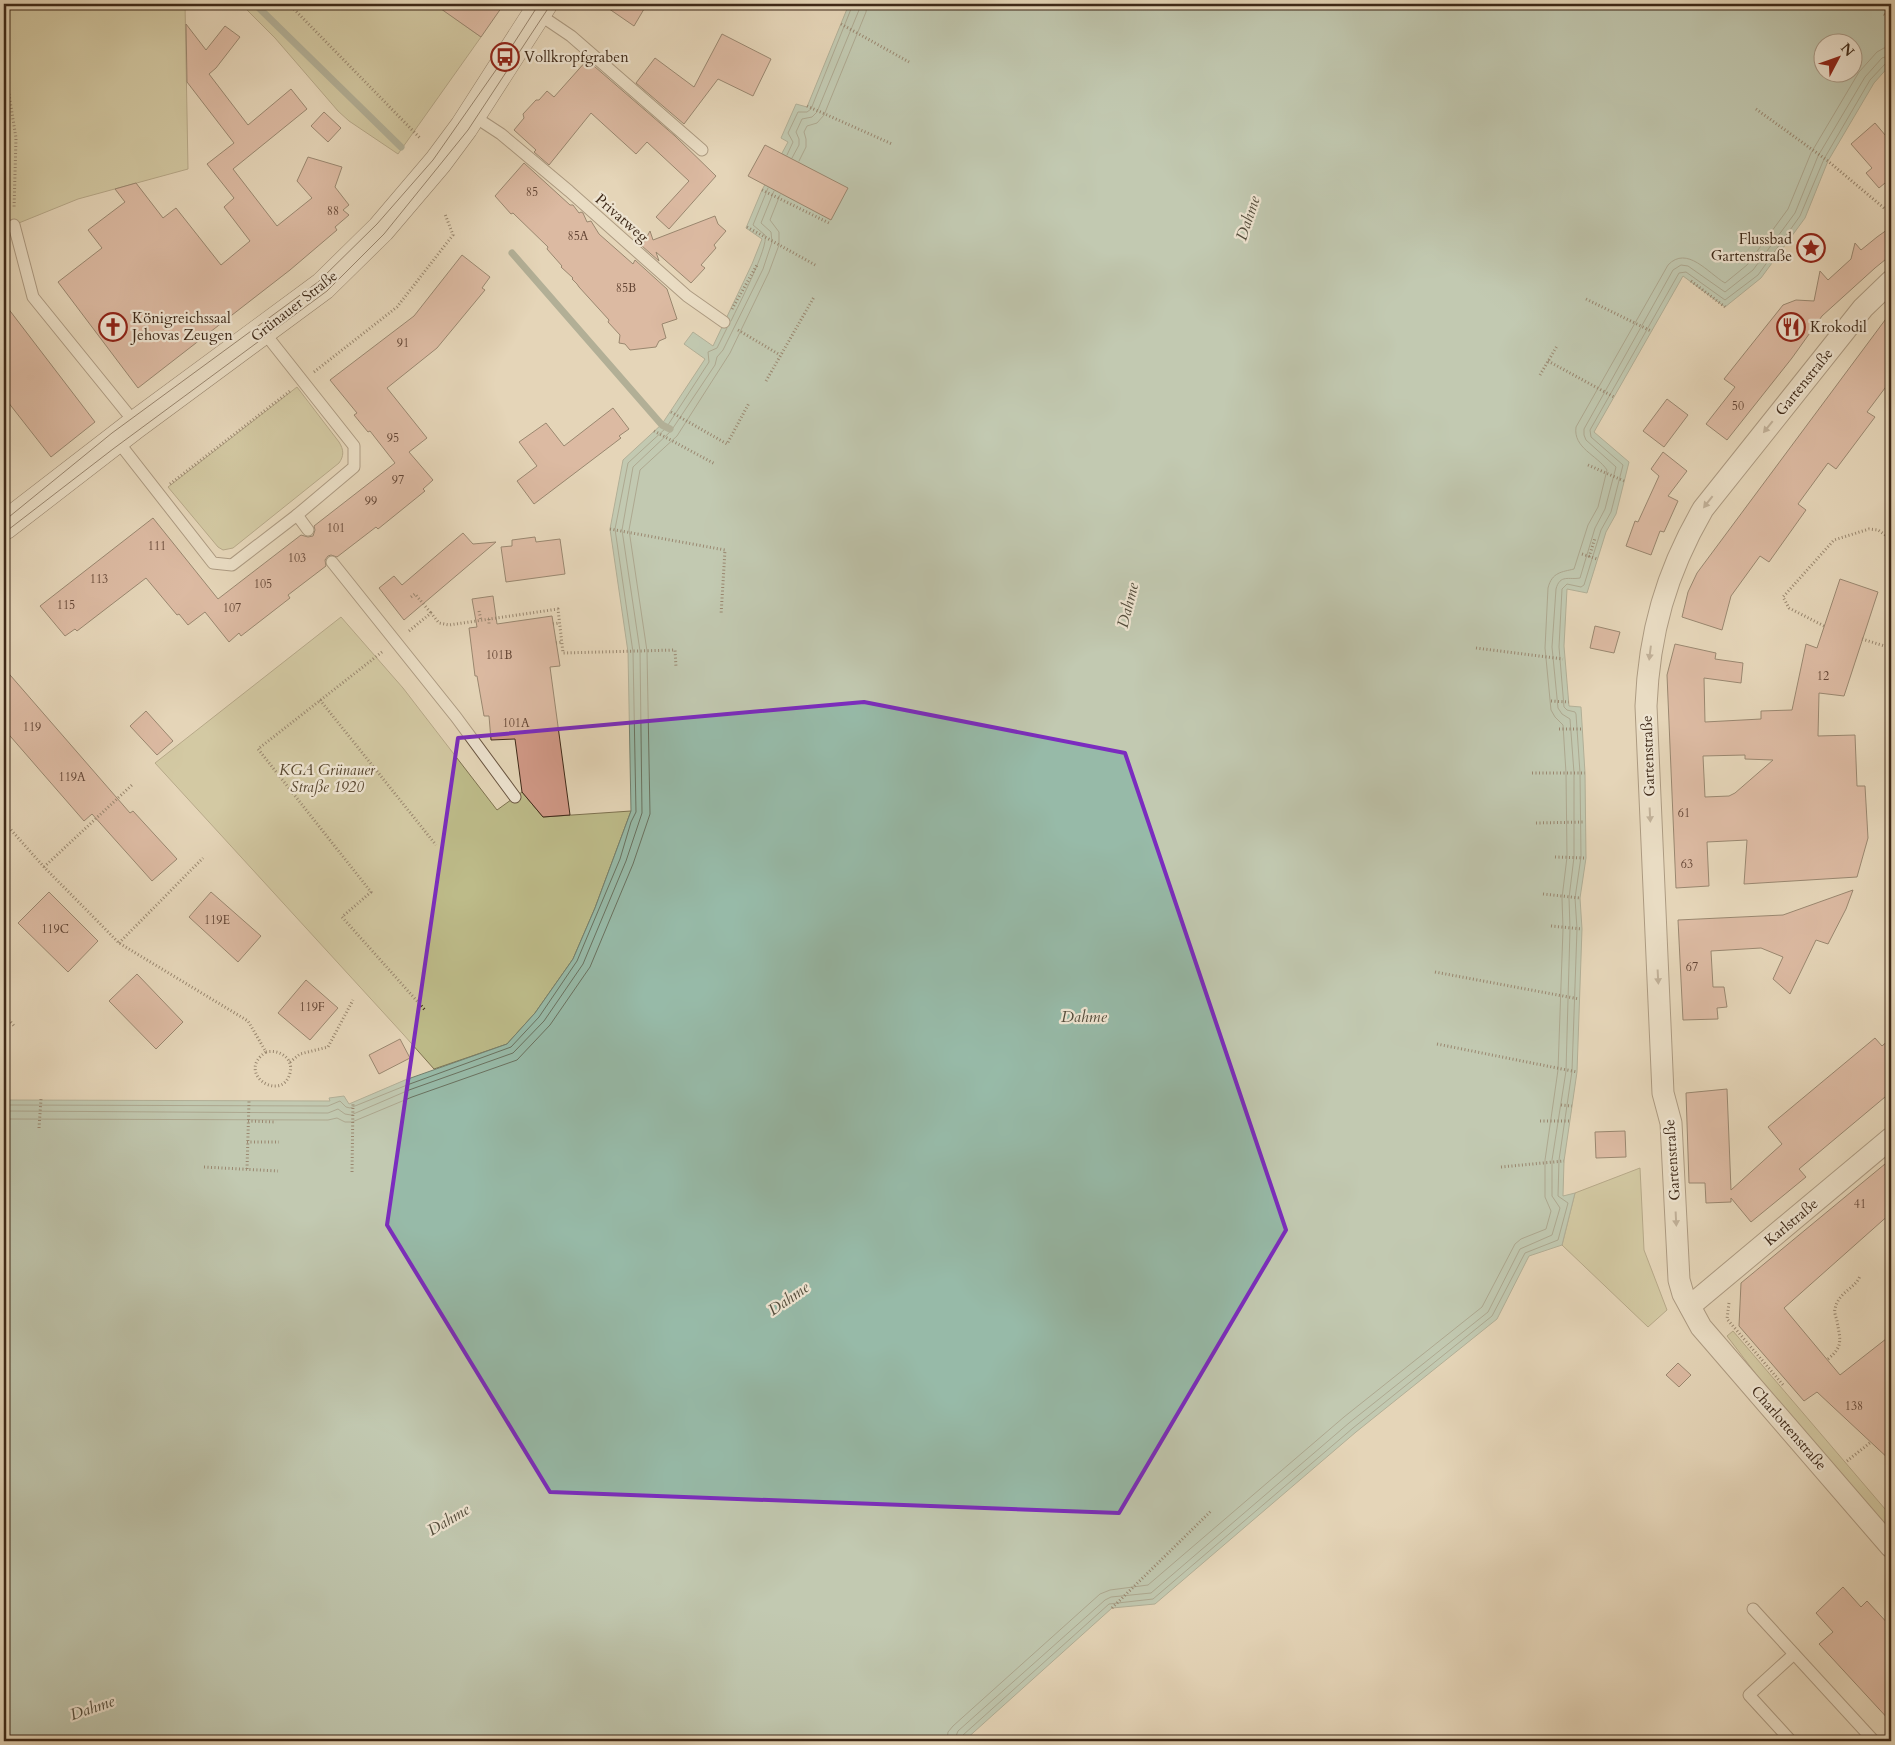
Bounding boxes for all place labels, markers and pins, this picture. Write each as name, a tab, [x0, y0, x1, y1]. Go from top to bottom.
bus stop icon: Vollkropfgraben	[490, 42, 520, 72]
place label: Vollkropfgraben	[524, 47, 629, 67]
place label: Flussbad Gartenstraße	[1711, 229, 1792, 266]
place icon: Flussbad Gartenstraße	[1796, 233, 1826, 263]
place label: Königreichssaal Jehovas Zeugen	[130, 308, 233, 345]
church icon: Königreichssaal Jehovas Zeugen	[98, 312, 128, 342]
restaurant icon: Krokodil	[1776, 312, 1806, 342]
place label: Krokodil	[1810, 317, 1867, 337]

